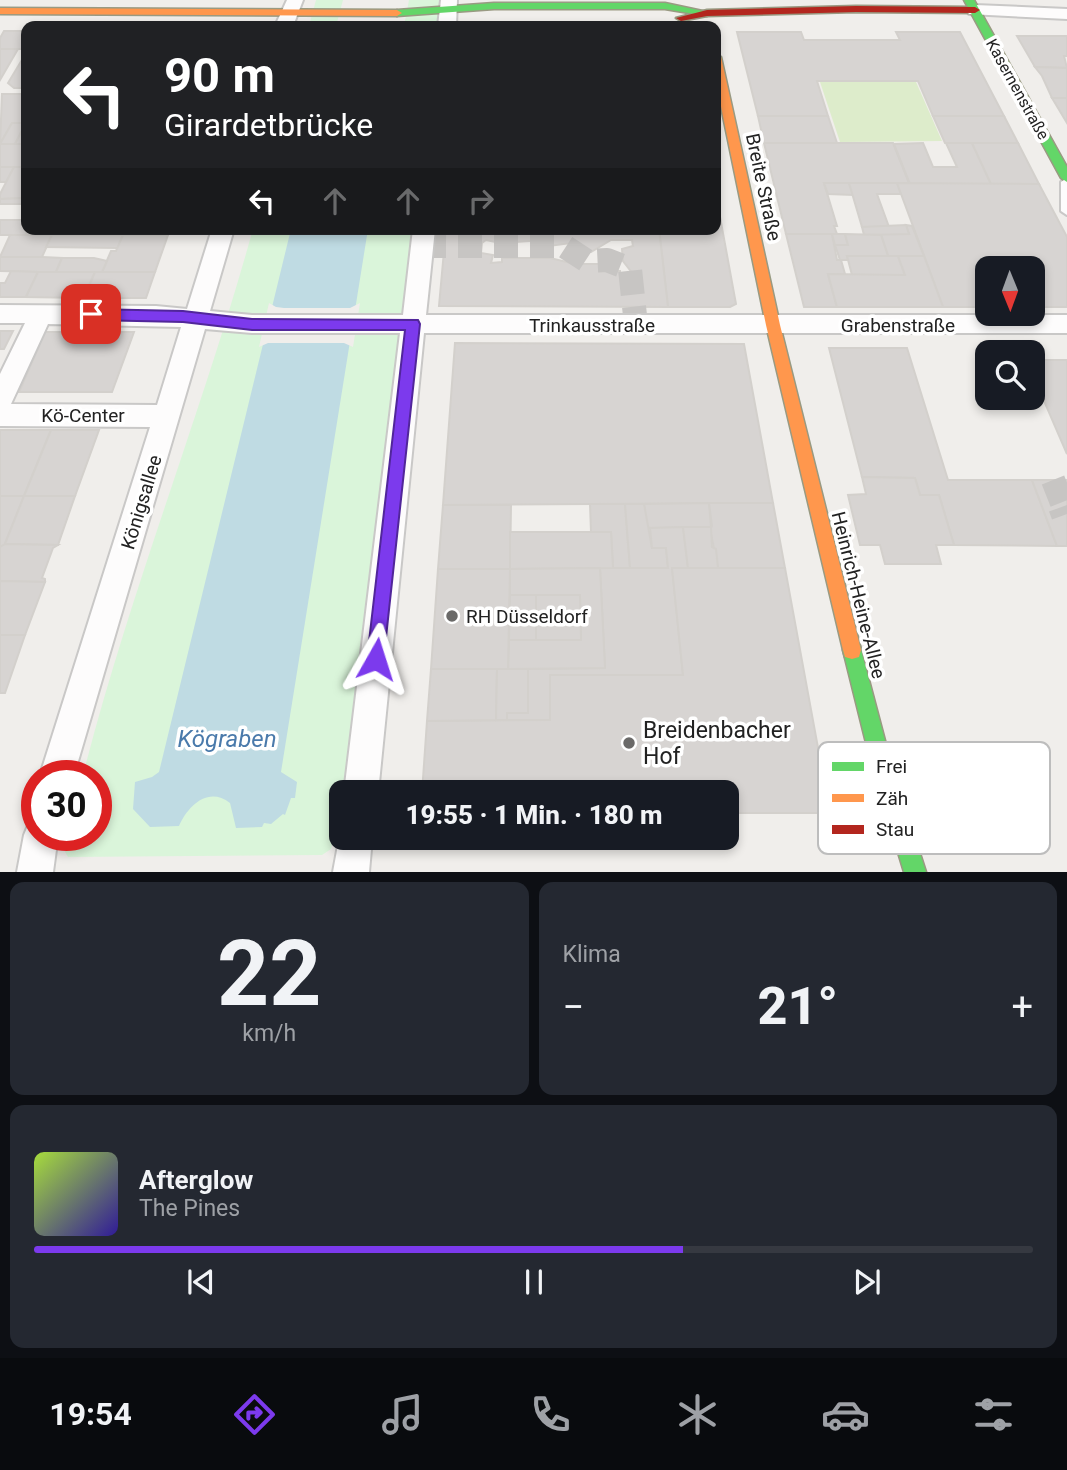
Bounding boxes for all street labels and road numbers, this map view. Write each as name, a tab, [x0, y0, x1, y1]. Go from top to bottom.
street label: Kasernenstraße	[982, 35, 1053, 143]
street label: Breite Straße	[741, 131, 786, 243]
street label: Trinkausstraße	[529, 314, 655, 337]
street label: Grabenstraße	[841, 314, 955, 337]
street label: Kö-Center	[41, 404, 125, 427]
street label: Königsallee	[116, 452, 167, 552]
street label: Heinrich-Heine-Allee	[827, 509, 890, 681]

